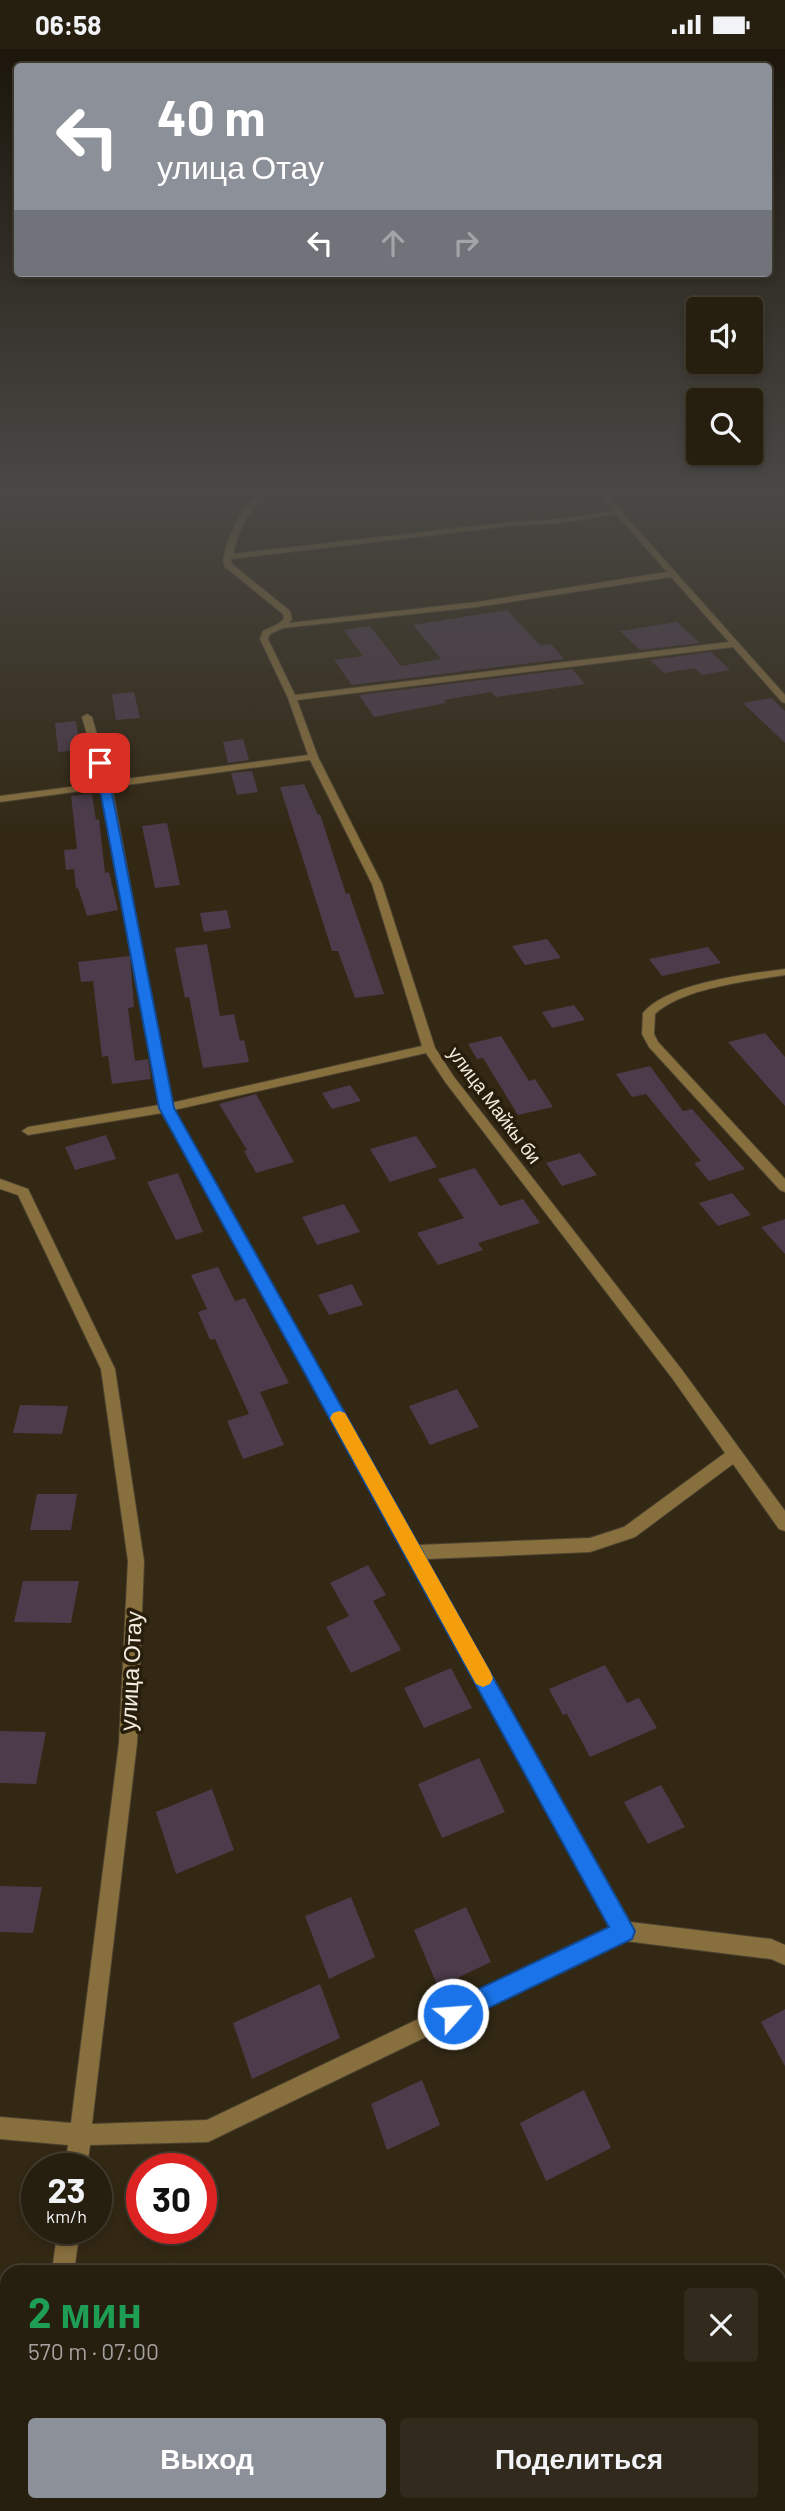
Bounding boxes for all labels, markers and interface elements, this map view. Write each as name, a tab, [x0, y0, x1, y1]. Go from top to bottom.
text: 06:58	[35, 9, 101, 40]
text: 40 m	[157, 87, 265, 146]
icon: left	[42, 91, 133, 182]
text: улица Отау	[157, 147, 324, 185]
icon: left	[301, 224, 339, 262]
icon: ahead	[374, 224, 412, 262]
icon: right	[447, 224, 485, 262]
map controls	[686, 297, 763, 465]
button: sound	[686, 297, 763, 374]
button: search	[686, 388, 763, 465]
pin	[70, 733, 130, 793]
icon: arrive	[81, 744, 119, 782]
street label: улица Майкы би	[444, 1042, 547, 1168]
street label: улица Отау	[113, 1610, 147, 1732]
position arrow	[416, 1977, 490, 2051]
speed limit sign: 30	[126, 2153, 217, 2244]
text: 23	[47, 2168, 86, 2210]
text: km/h	[46, 2205, 87, 2227]
text: 2 мин	[28, 2286, 142, 2336]
button: close	[684, 2288, 758, 2362]
text: 570 m · 07:00	[28, 2337, 159, 2365]
button: Выход	[28, 2418, 386, 2498]
button: Поделиться	[400, 2418, 758, 2498]

